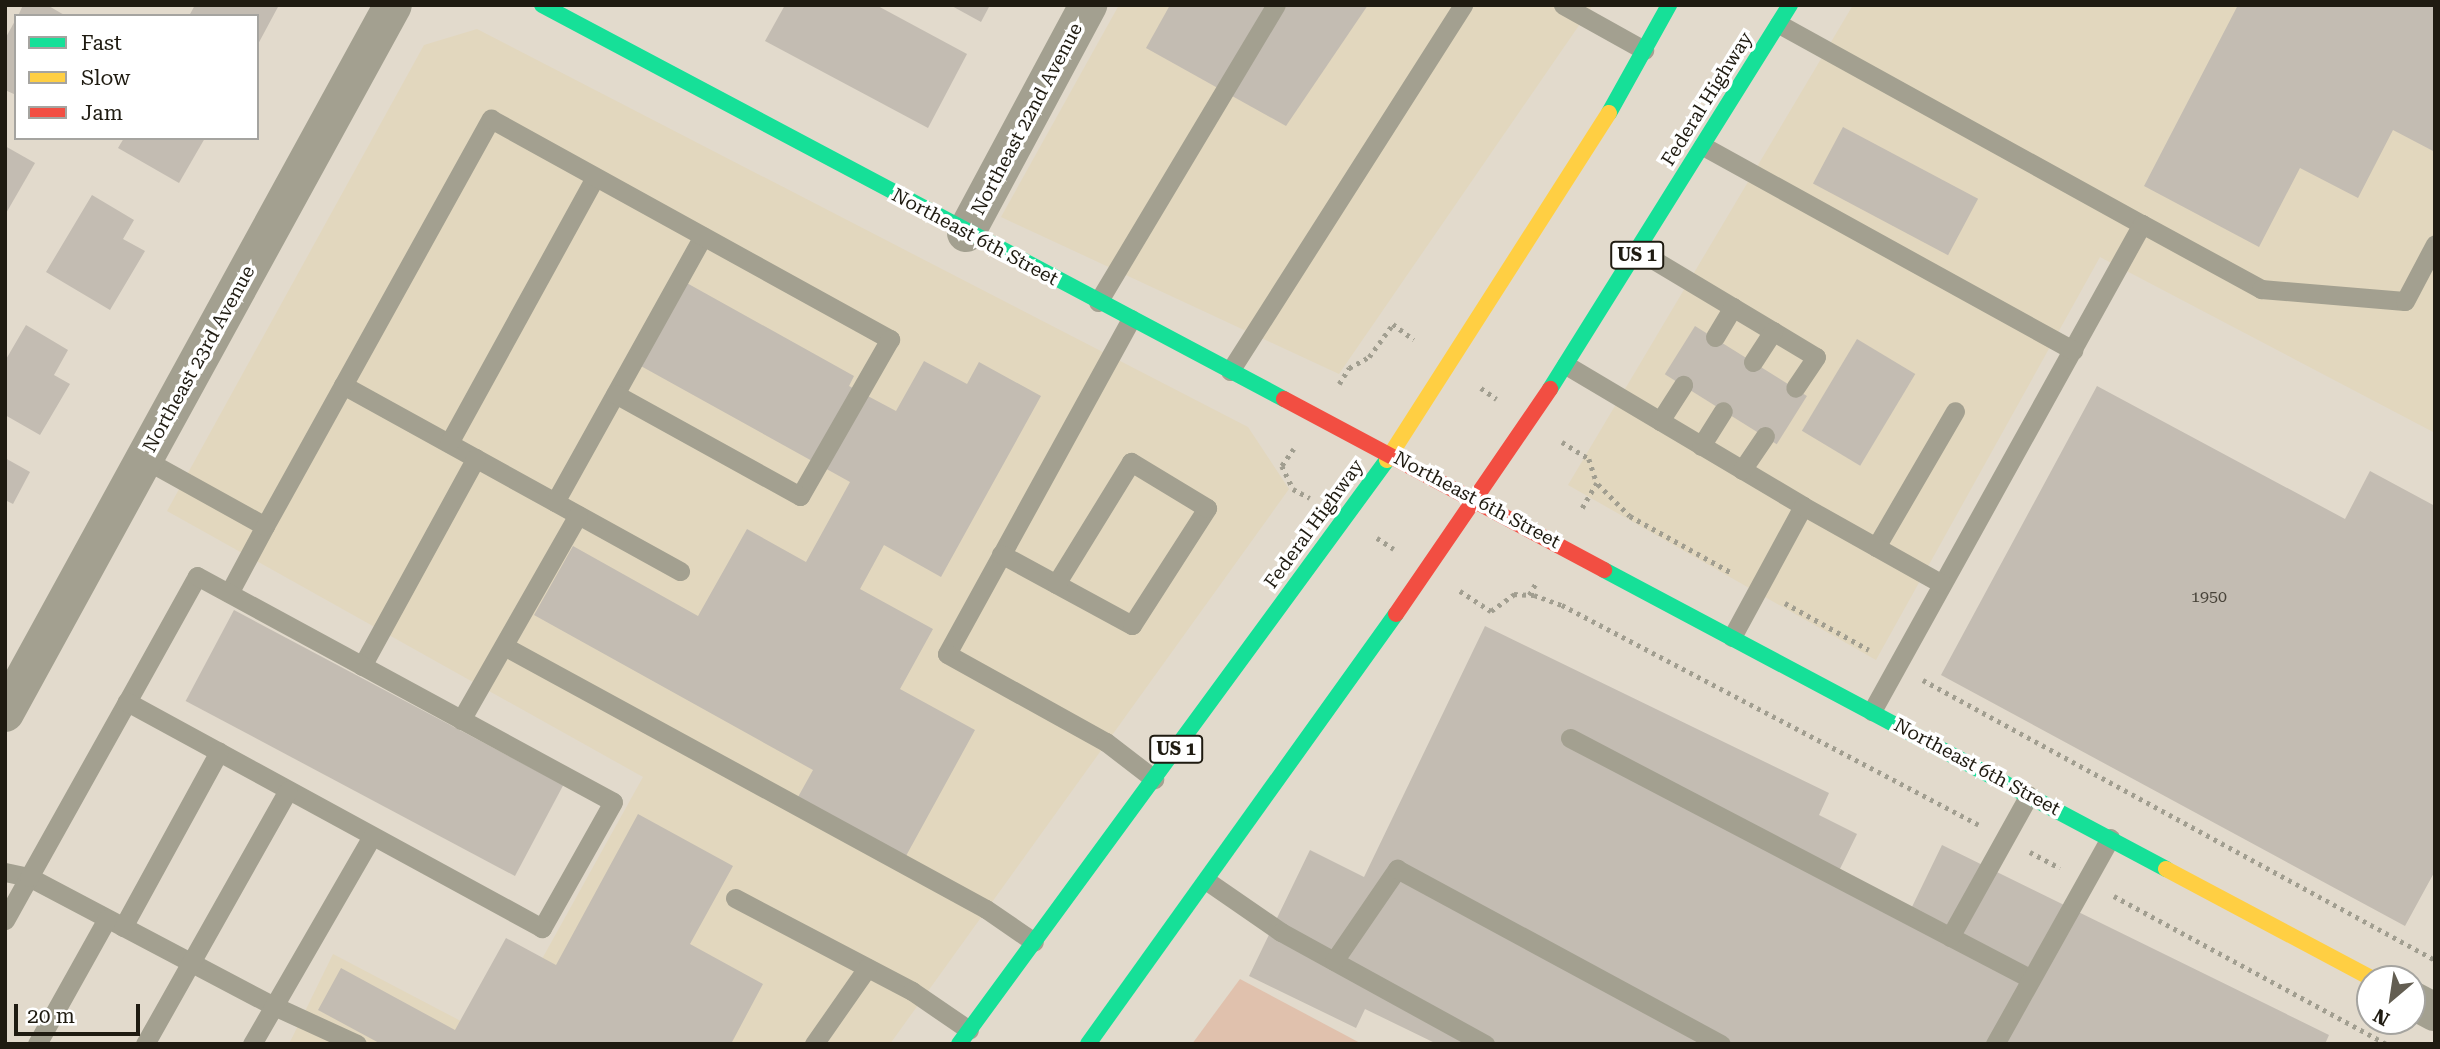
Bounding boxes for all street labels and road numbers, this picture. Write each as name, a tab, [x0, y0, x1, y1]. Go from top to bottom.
street label: Northeast 22nd Avenue	[967, 19, 1087, 219]
street label: Federal Highway	[1657, 28, 1757, 170]
street label: Northeast 6th Street	[888, 184, 1062, 290]
road number: US 1	[1609, 241, 1665, 270]
street label: Northeast 23rd Avenue	[138, 262, 260, 456]
street label: Northeast 6th Street	[1390, 447, 1564, 553]
street label: Federal Highway	[1260, 455, 1368, 593]
street label: Northeast 6th Street	[1890, 714, 2064, 820]
road number: US 1	[1148, 734, 1204, 764]

